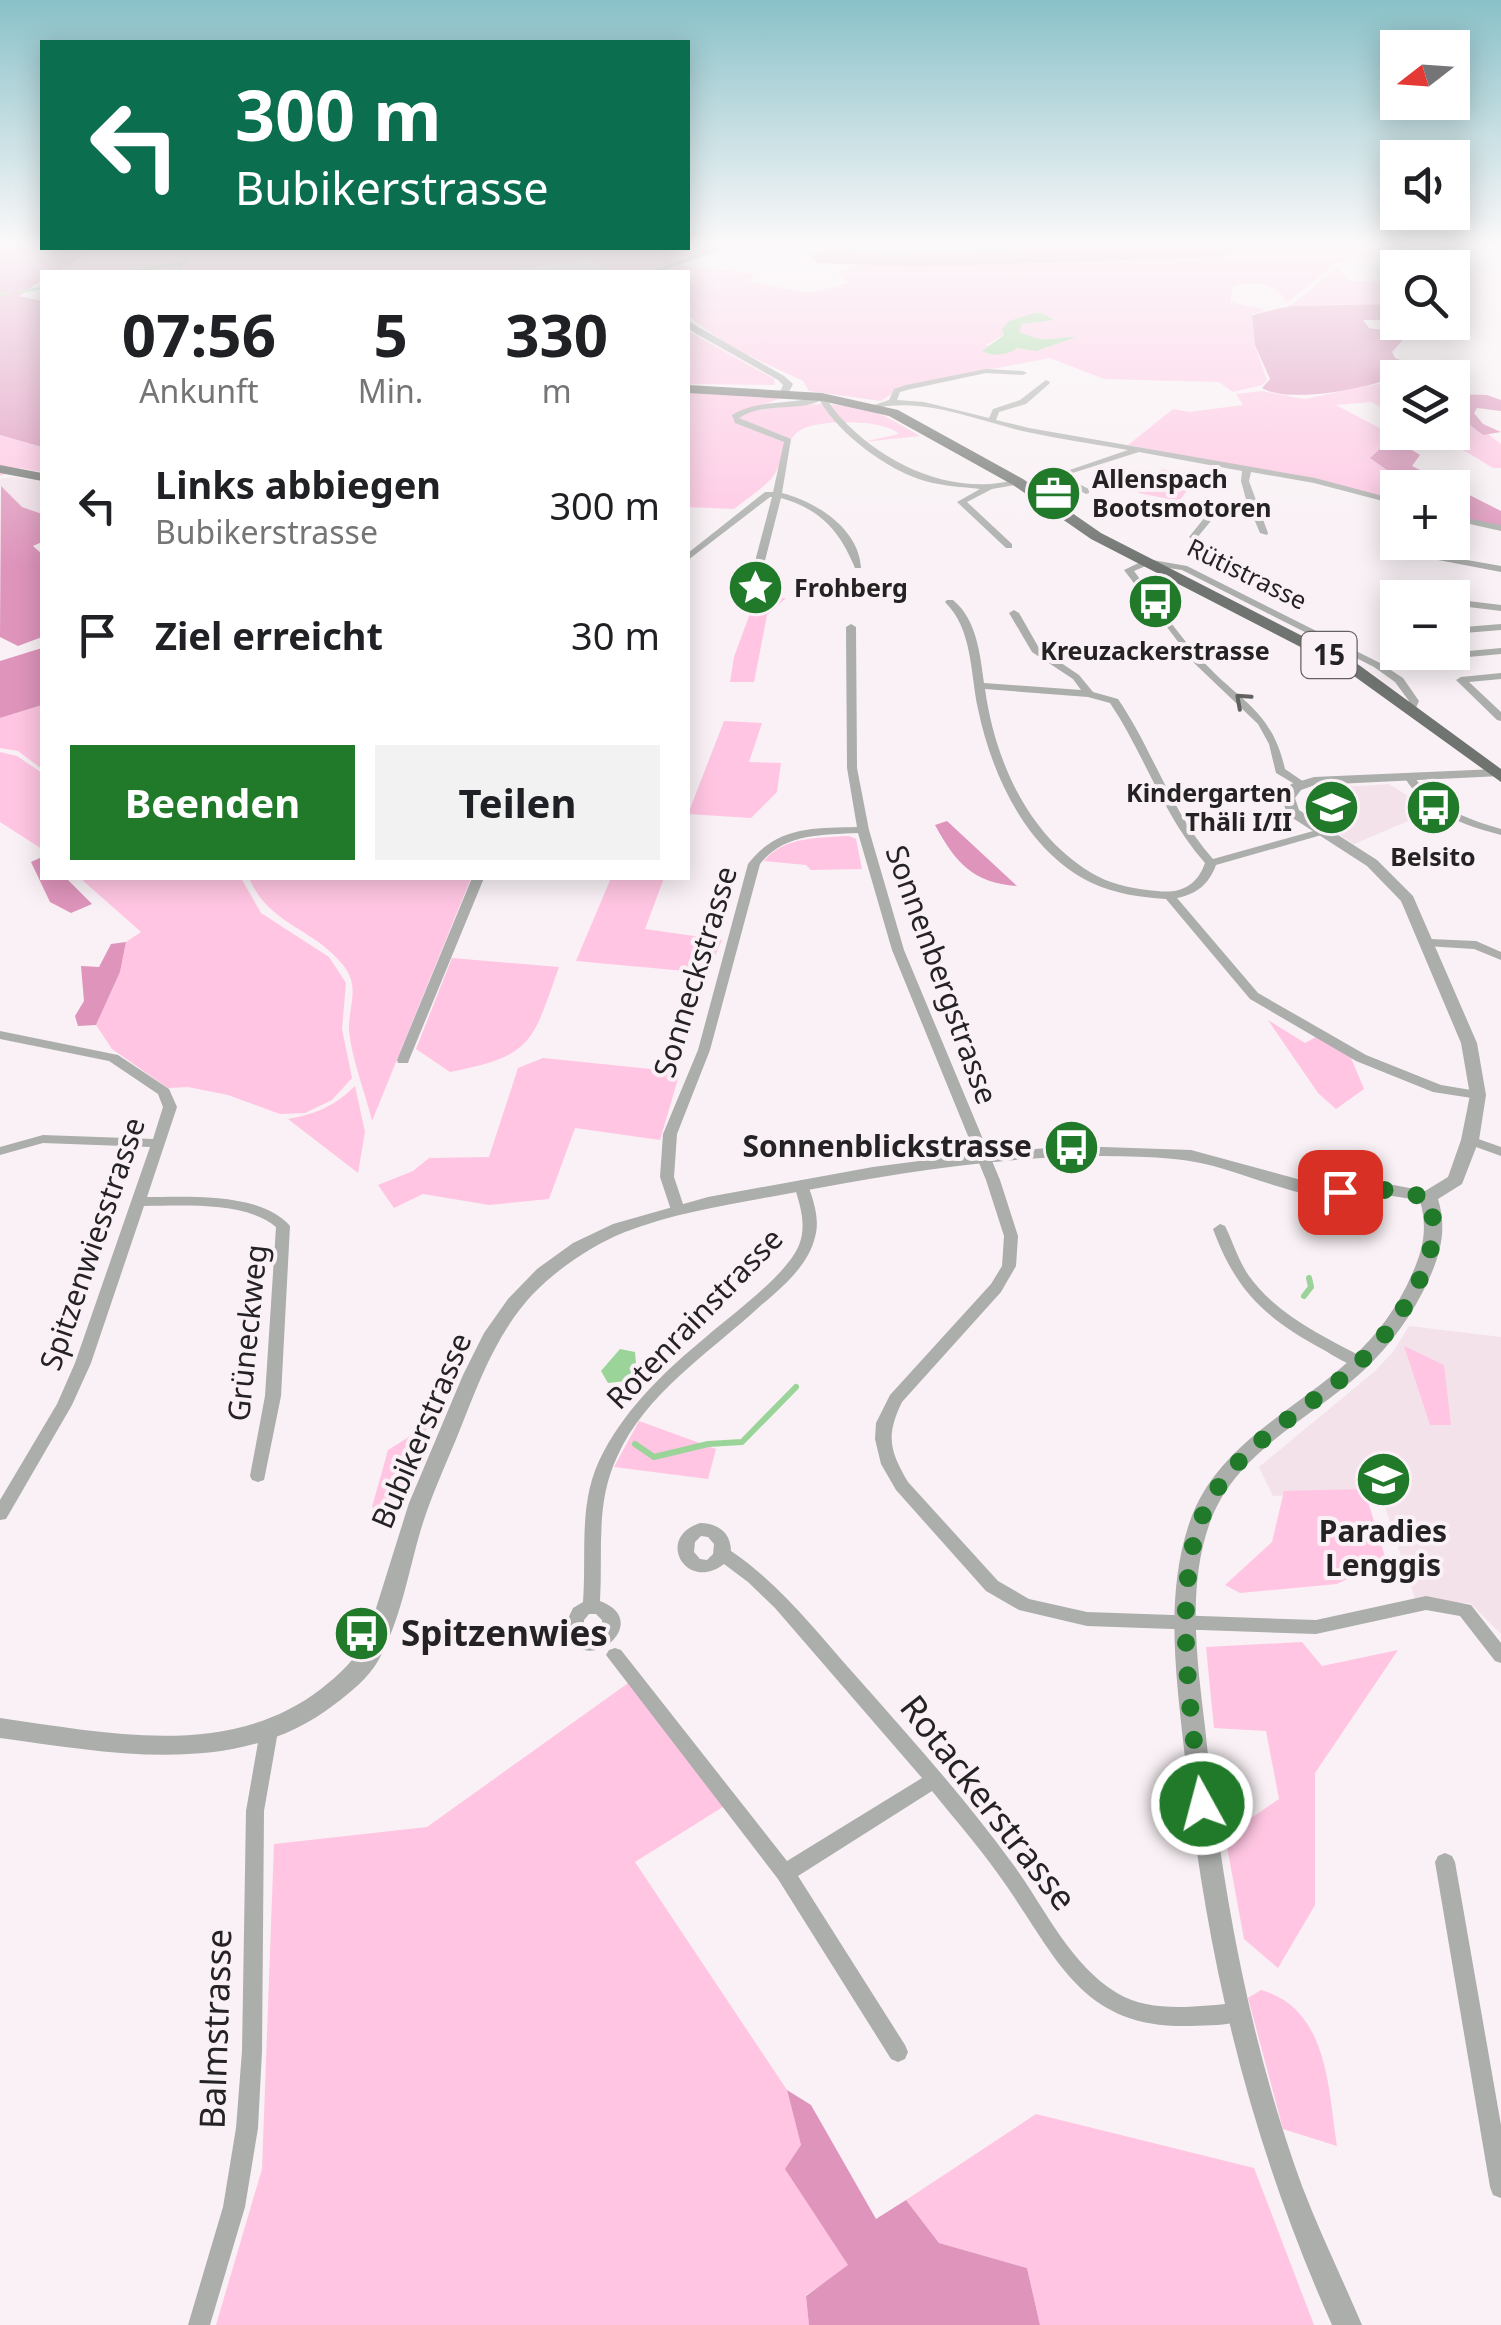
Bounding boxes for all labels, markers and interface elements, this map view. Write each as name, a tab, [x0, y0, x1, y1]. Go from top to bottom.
north arrow	[1380, 30, 1470, 120]
map controls	[1380, 30, 1470, 670]
text: 300 m	[235, 66, 442, 162]
icon: left	[70, 80, 200, 210]
button: sound	[1380, 140, 1470, 230]
text: Bubikerstrasse	[235, 157, 549, 218]
button: search	[1380, 250, 1470, 340]
text: 07:56	[122, 293, 276, 375]
text: 5	[373, 293, 408, 375]
text: 330	[505, 293, 608, 375]
button: layers	[1380, 360, 1470, 450]
text: Ankunft	[139, 369, 259, 412]
text: Min.	[358, 369, 423, 412]
text: m	[542, 369, 572, 412]
text: Links abbiegen	[155, 458, 441, 510]
place label: Allenspach Bootsmotoren	[1092, 461, 1272, 524]
office icon: Allenspach Bootsmotoren	[1023, 463, 1083, 523]
button: +	[1380, 470, 1470, 560]
icon: left	[70, 478, 125, 533]
text: 300 m	[549, 479, 660, 531]
text: Bubikerstrasse	[155, 510, 378, 553]
street label: Rütistrasse	[1182, 529, 1313, 617]
place icon: Frohberg	[725, 558, 785, 618]
place label: Frohberg	[794, 570, 908, 604]
bus stop icon: Kreuzackerstrasse	[1125, 572, 1185, 632]
button: −	[1380, 580, 1470, 670]
icon: arrive	[70, 608, 125, 663]
text: Ziel erreicht	[155, 609, 383, 661]
text: 30 m	[571, 609, 660, 661]
road number: 15	[1302, 632, 1356, 678]
place label: Kreuzackerstrasse	[1040, 633, 1270, 667]
one-way arrow	[1235, 694, 1253, 712]
button: Beenden	[70, 745, 355, 860]
button: Teilen	[375, 745, 660, 860]
place label: Kindergarten Thäli I/II	[1126, 775, 1292, 838]
school or university icon: Kindergarten Thäli I/II	[1301, 777, 1361, 837]
bus stop icon: Belsito	[1403, 778, 1463, 838]
street label: Sonnenbergstrasse	[877, 839, 1008, 1110]
place label: Belsito	[1390, 839, 1476, 873]
street label: Sonneckstrasse	[643, 861, 746, 1082]
street label: Spitzenwiesstrasse	[29, 1111, 154, 1376]
bus stop icon: Sonnenblickstrasse	[1041, 1117, 1101, 1177]
place label: Sonnenblickstrasse	[742, 1125, 1032, 1166]
pin	[1298, 1150, 1383, 1235]
icon: arrive	[1313, 1165, 1368, 1220]
street label: Rotenrainstrasse	[597, 1218, 791, 1418]
street label: Grüneckweg	[217, 1242, 276, 1423]
street label: Bubikerstrasse	[361, 1326, 480, 1535]
school or university icon: Paradies Lenggis	[1353, 1450, 1413, 1510]
place label: Paradies Lenggis	[1319, 1510, 1447, 1585]
bus stop icon: Spitzenwies	[332, 1604, 392, 1664]
place label: Spitzenwies	[401, 1609, 608, 1656]
street label: Rotackerstrasse	[890, 1685, 1088, 1919]
position arrow	[1150, 1752, 1254, 1856]
street label: Balmstrasse	[188, 1928, 241, 2130]

